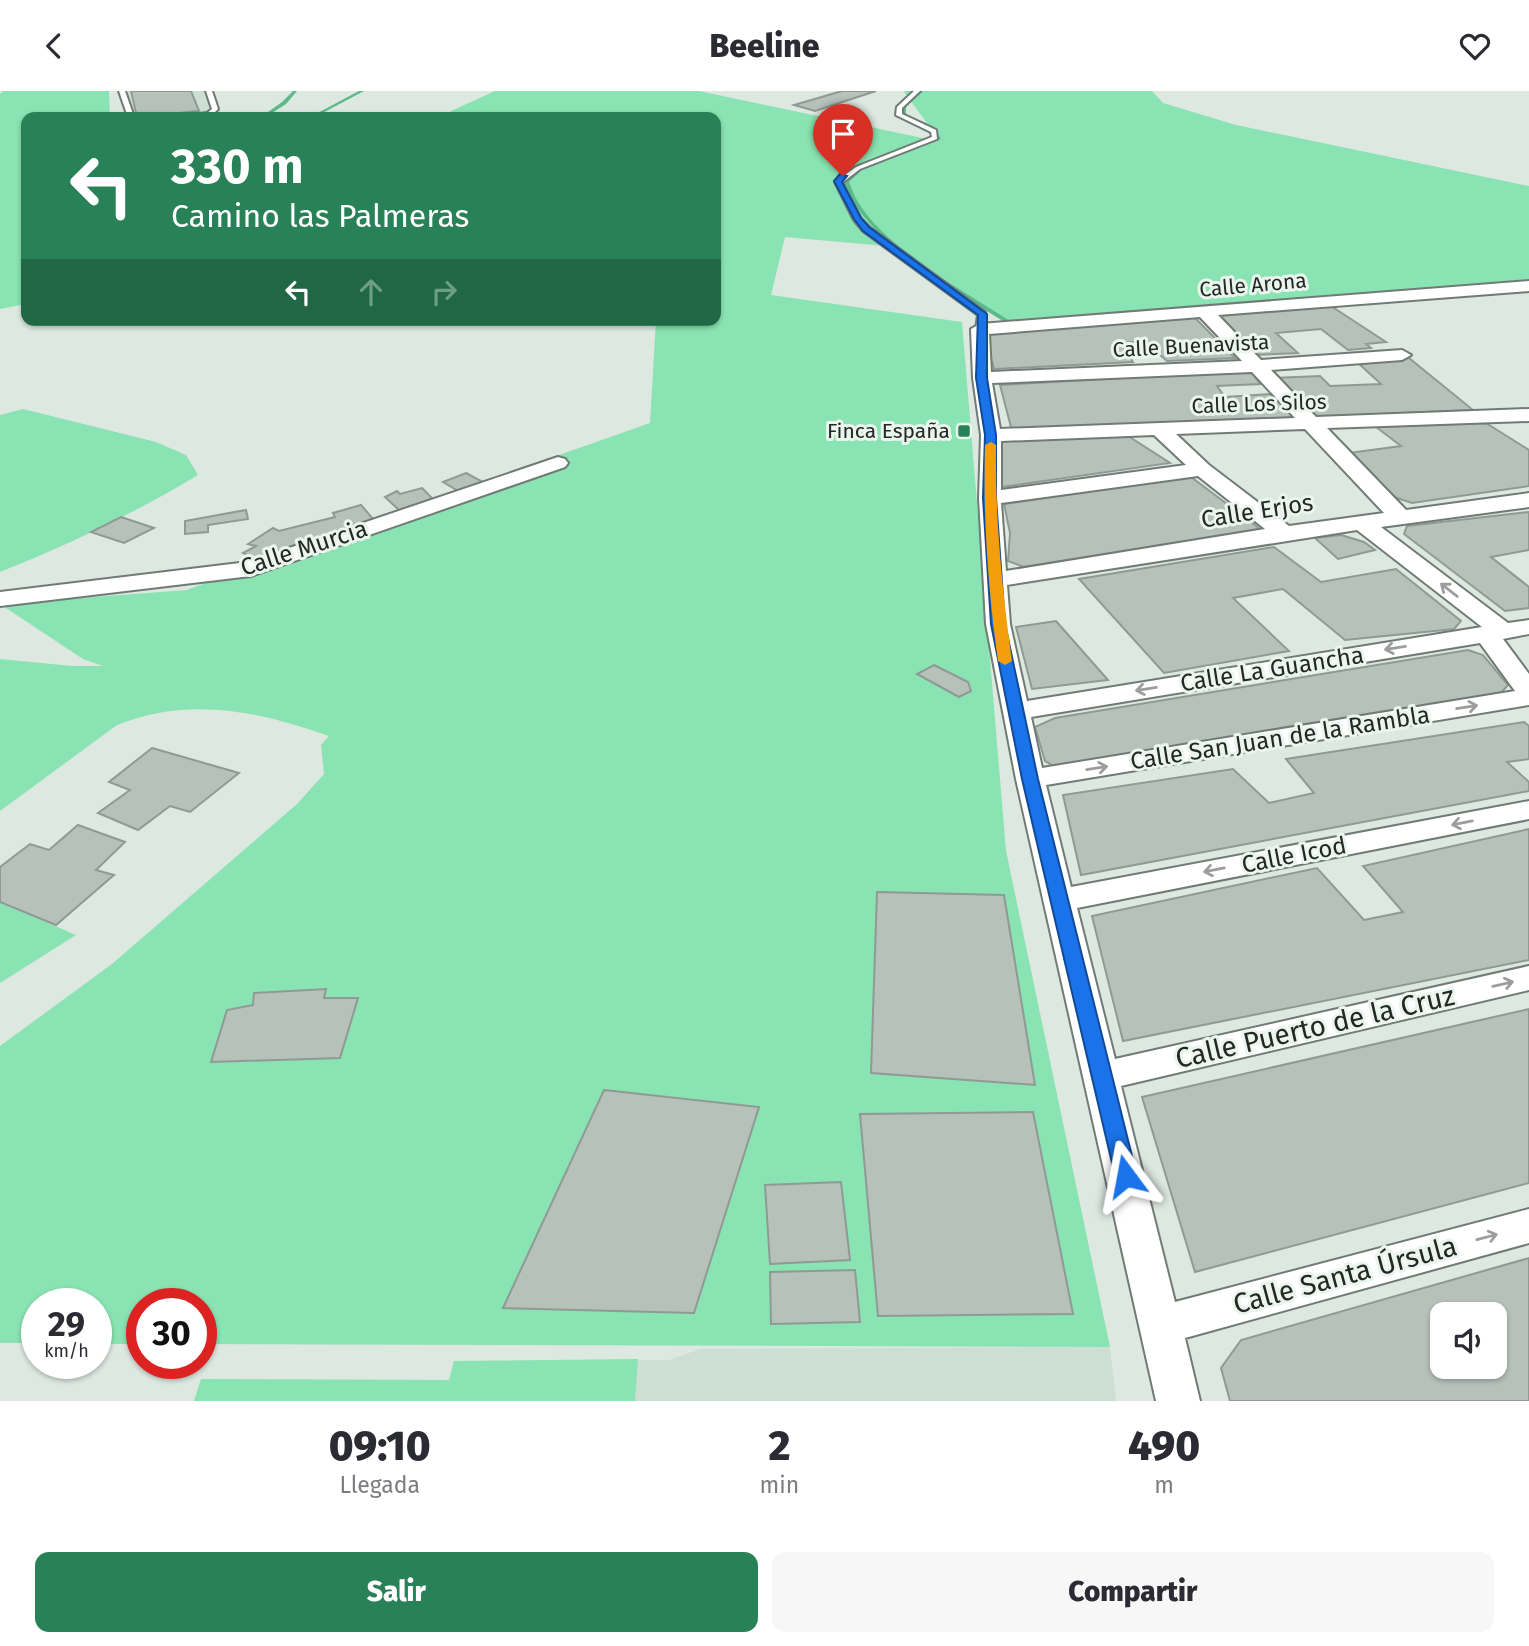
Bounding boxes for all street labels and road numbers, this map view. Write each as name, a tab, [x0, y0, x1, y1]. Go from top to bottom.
street label: Calle Arona	[1198, 267, 1308, 303]
street label: Calle Buenavista	[1112, 329, 1270, 363]
street label: Calle Los Silos	[1191, 389, 1327, 419]
street label: Calle Erjos	[1199, 488, 1315, 534]
street label: Calle Murcia	[237, 514, 371, 582]
street label: Calle La Guancha	[1178, 641, 1366, 697]
street label: Calle San Juan de la Rambla	[1128, 700, 1432, 776]
street label: Calle Icod	[1239, 831, 1349, 879]
street label: Calle Puerto de la Cruz	[1172, 979, 1458, 1075]
street label: Calle Santa Úrsula	[1229, 1229, 1461, 1321]

